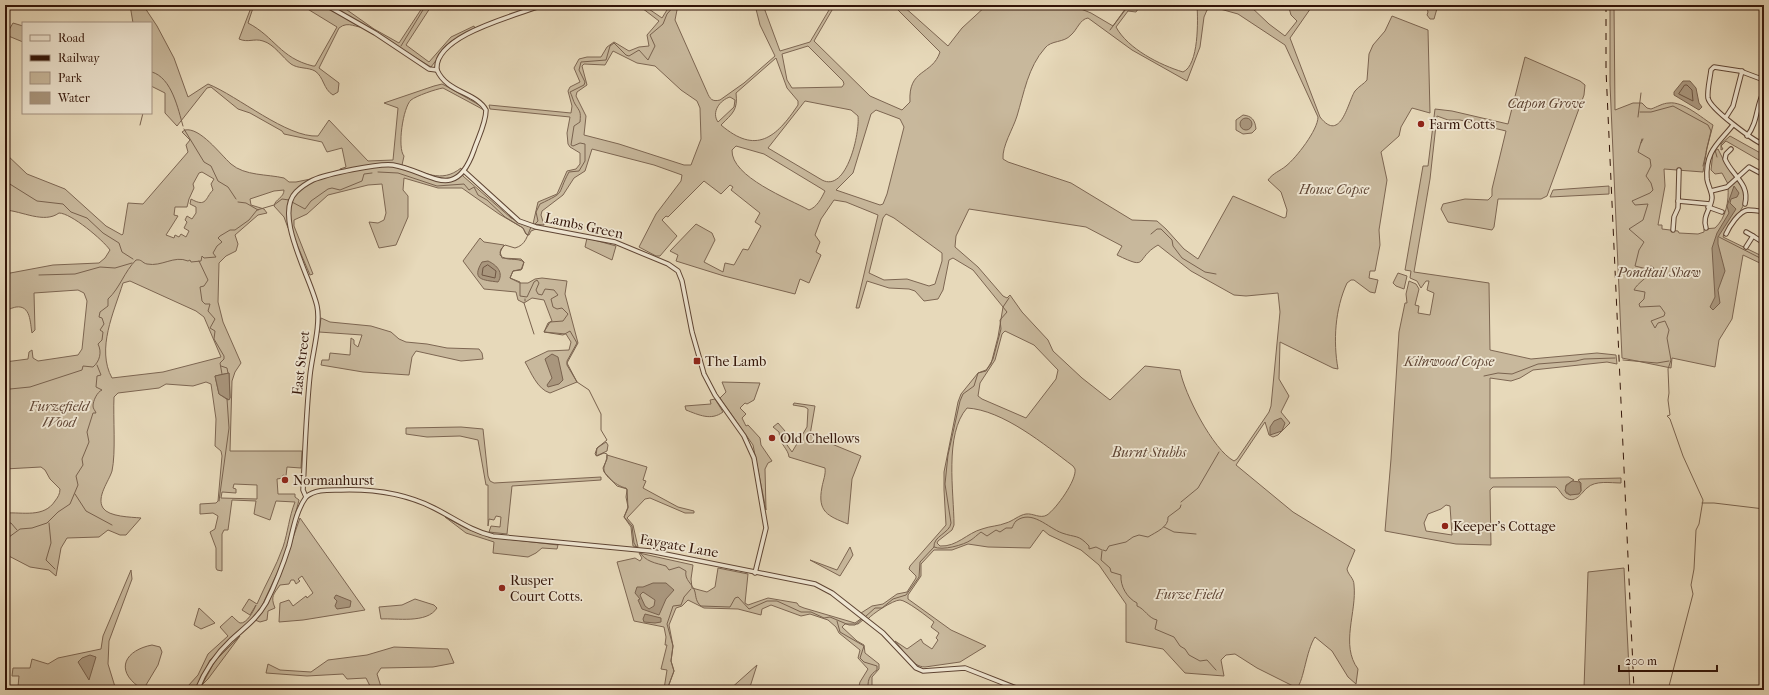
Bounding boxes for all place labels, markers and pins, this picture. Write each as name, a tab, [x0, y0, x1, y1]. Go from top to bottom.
place label: Farm Cotts	[1429, 116, 1495, 133]
marker: Farm Cotts	[1416, 119, 1426, 129]
place label: The Lamb	[705, 353, 766, 370]
marker: The Lamb	[692, 356, 702, 366]
place label: Old Chellows	[780, 430, 860, 447]
marker: Old Chellows	[767, 433, 777, 443]
place label: Normanhurst	[293, 472, 374, 489]
marker: Normanhurst	[280, 475, 290, 485]
place label: Keeper's Cottage	[1453, 518, 1556, 535]
marker: Keeper's Cottage	[1440, 521, 1450, 531]
place label: Rusper Court Cotts.	[510, 572, 583, 605]
marker: Rusper Court Cotts.	[497, 583, 507, 593]

